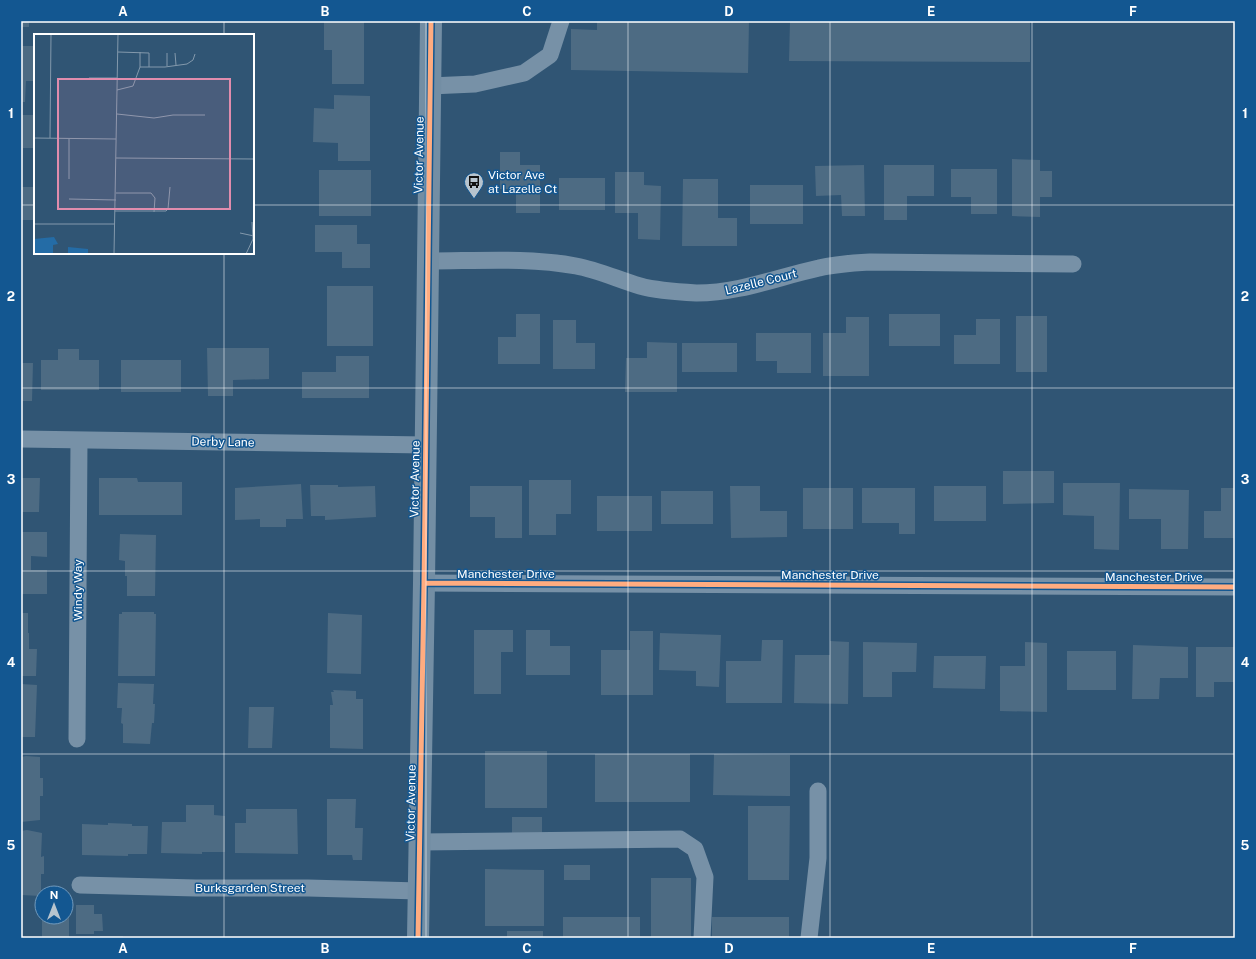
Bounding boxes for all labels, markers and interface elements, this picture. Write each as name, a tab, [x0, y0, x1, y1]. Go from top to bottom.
text: A	[118, 4, 128, 19]
text: B	[321, 4, 330, 19]
text: C	[522, 4, 532, 19]
text: D	[724, 4, 734, 19]
text: E	[927, 4, 935, 19]
text: F	[1129, 4, 1137, 19]
inset map	[34, 34, 254, 254]
text: 1	[8, 106, 14, 121]
text: 1	[1242, 106, 1248, 121]
street label: Victor Avenue	[411, 116, 427, 194]
place label: Victor Ave at Lazelle Ct	[488, 168, 558, 196]
bus stop icon: Victor Ave at Lazelle Ct	[463, 171, 485, 199]
street label: Lazelle Court	[724, 266, 799, 298]
text: 2	[7, 289, 15, 304]
text: 2	[1241, 289, 1249, 304]
street label: Derby Lane	[191, 434, 255, 450]
street label: Victor Avenue	[407, 440, 423, 518]
text: 3	[7, 472, 16, 487]
text: 3	[1241, 472, 1250, 487]
street label: Windy Way	[71, 559, 85, 621]
street label: Manchester Drive	[457, 567, 555, 581]
street label: Manchester Drive	[781, 568, 879, 582]
street label: Manchester Drive	[1105, 570, 1203, 584]
text: 4	[7, 655, 16, 670]
text: 4	[1241, 655, 1250, 670]
street label: Victor Avenue	[403, 764, 419, 842]
text: 5	[7, 838, 16, 853]
text: 5	[1241, 838, 1250, 853]
street label: Burksgarden Street	[195, 881, 305, 895]
north arrow	[34, 885, 74, 925]
text: N	[50, 889, 58, 901]
text: A	[118, 941, 128, 956]
text: B	[321, 941, 330, 956]
text: C	[522, 941, 532, 956]
text: D	[724, 941, 734, 956]
text: E	[927, 941, 935, 956]
text: F	[1129, 941, 1137, 956]

